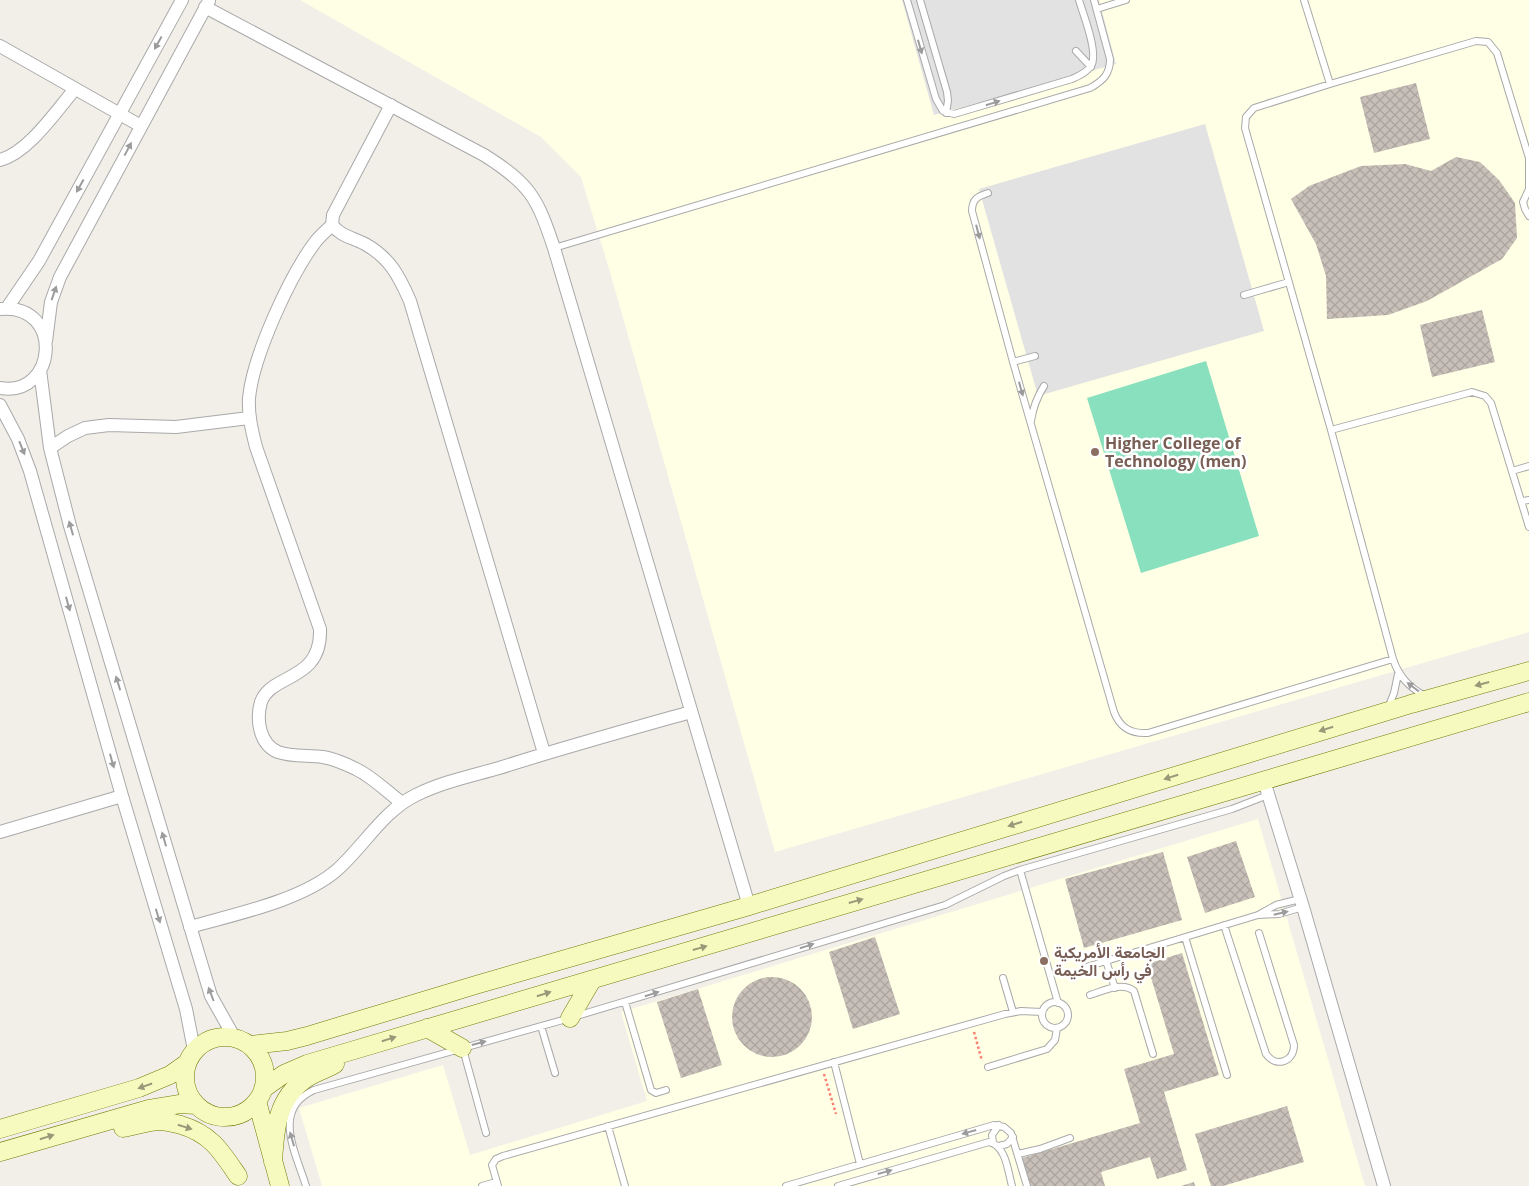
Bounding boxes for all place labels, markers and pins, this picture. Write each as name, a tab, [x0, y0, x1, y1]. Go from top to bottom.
place label: Higher College of Technology (men)	[1105, 432, 1247, 472]
marker: Higher College of Technology (men)	[1089, 446, 1101, 458]
place label: الجامعة الأمريكية في رأس الخيمة	[1054, 941, 1165, 984]
marker: الجامعة الأمريكية في رأس الخيمة	[1038, 955, 1050, 967]

